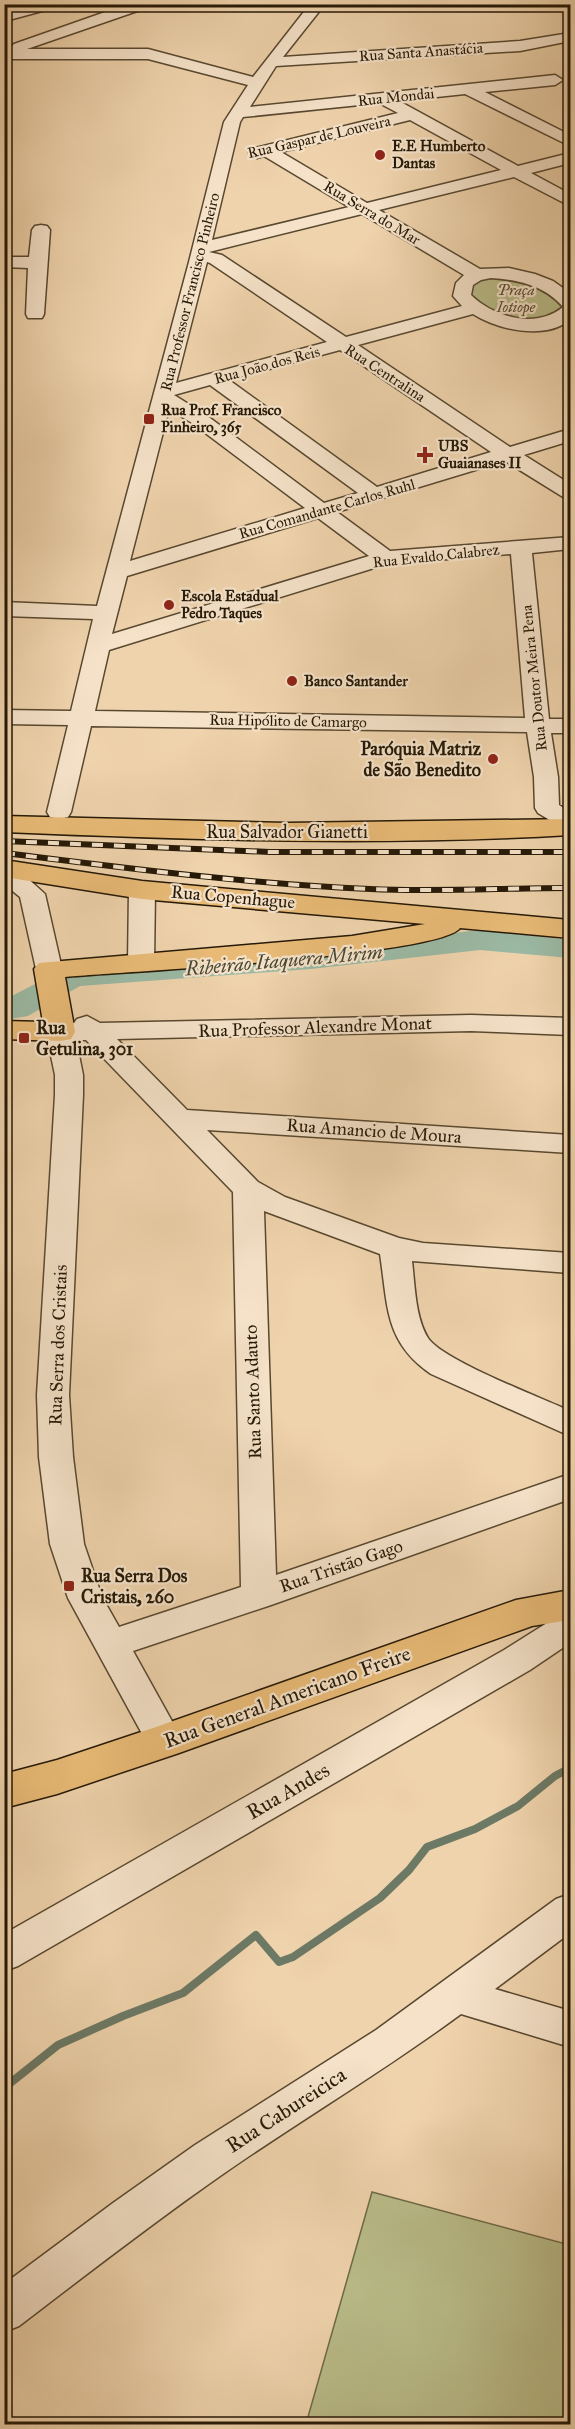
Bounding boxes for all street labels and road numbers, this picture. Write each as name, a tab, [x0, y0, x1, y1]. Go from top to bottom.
street label: Rua Santa Anastácia	[358, 39, 484, 65]
street label: Rua Mondai	[357, 84, 435, 110]
street label: Rua Gaspar de Louveira	[246, 112, 393, 162]
street label: Rua Serra do Mar	[320, 177, 424, 249]
street label: Rua Professor Francisco Pinheiro	[157, 191, 223, 393]
street label: Rua Centralina	[341, 340, 429, 406]
street label: Rua João dos Reis	[212, 342, 322, 389]
street label: Rua Comandante Carlos Ruhl	[237, 475, 418, 543]
street label: Rua Evaldo Calabrez	[372, 540, 500, 572]
street label: Rua Doutor Meira Pena	[517, 603, 551, 752]
street label: Rua Hipólito de Camargo	[209, 711, 367, 731]
street label: Rua Salvador Gianetti	[206, 821, 368, 843]
street label: Rua Copenhague	[170, 881, 296, 914]
street label: Rua Professor Alexandre Monat	[198, 1012, 433, 1042]
street label: Rua Amancio de Moura	[286, 1114, 463, 1148]
street label: Rua Serra dos Cristais	[44, 1264, 72, 1426]
street label: Rua Santo Adauto	[240, 1324, 266, 1460]
street label: Rua Tristão Gago	[276, 1535, 406, 1598]
street label: Rua General Americano Freire	[160, 1640, 414, 1754]
street label: Rua Andes	[242, 1757, 334, 1825]
street label: Rua Cabureicica	[221, 2061, 351, 2159]

